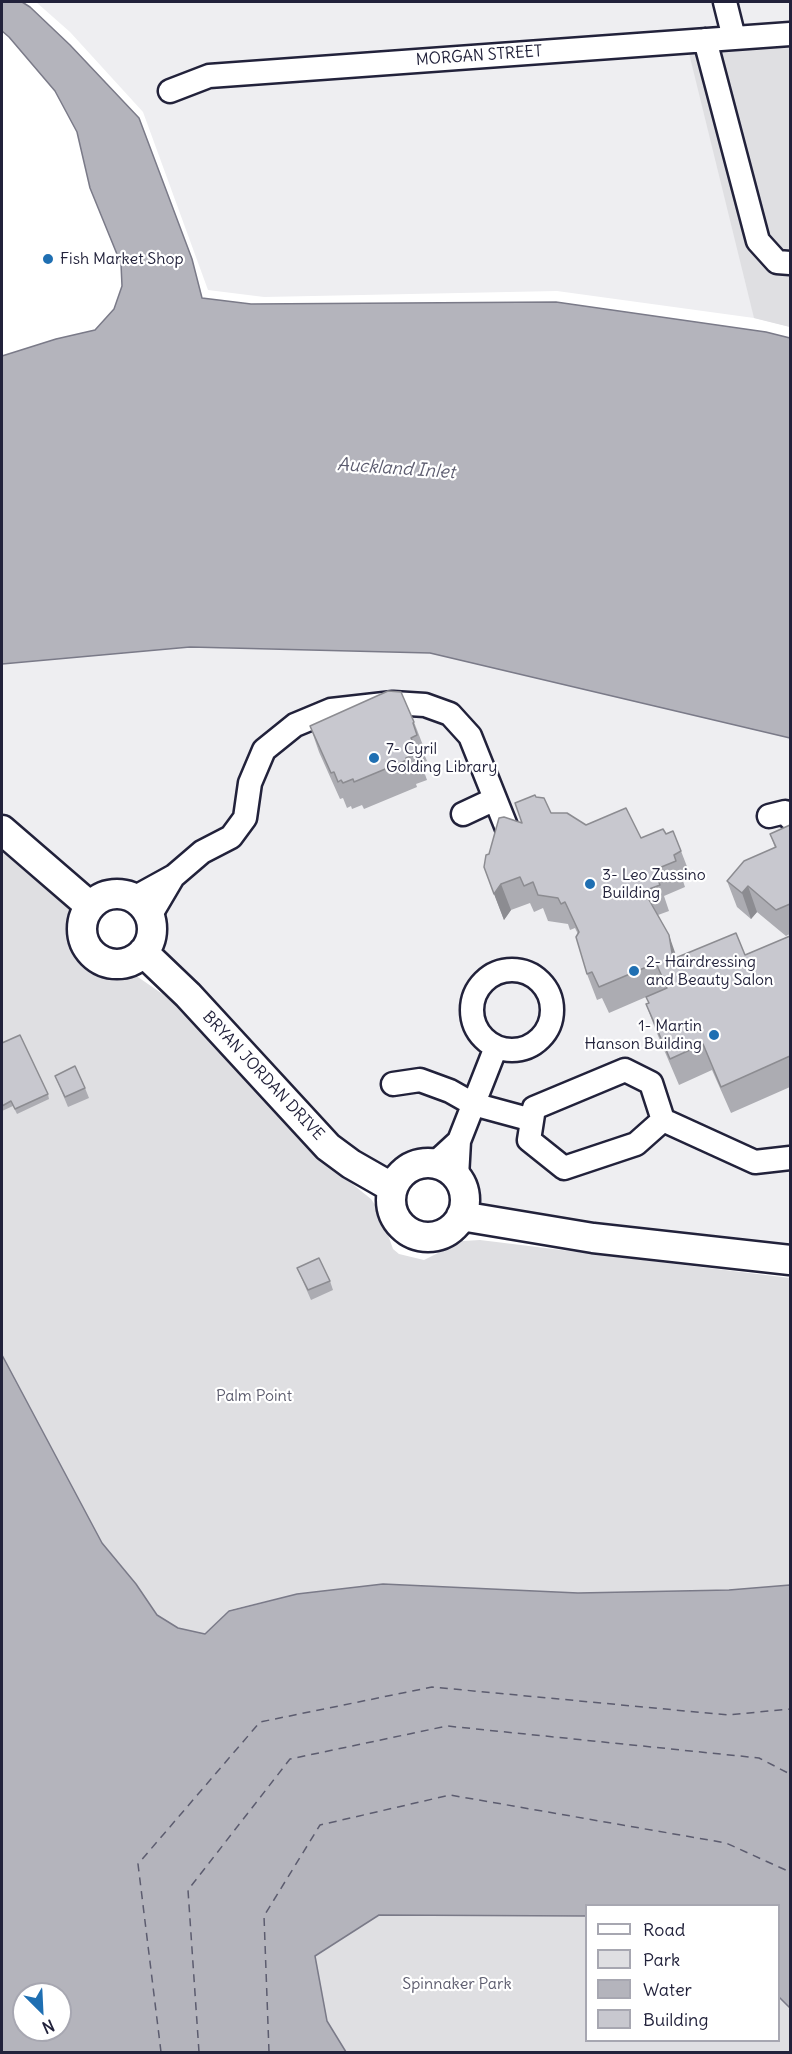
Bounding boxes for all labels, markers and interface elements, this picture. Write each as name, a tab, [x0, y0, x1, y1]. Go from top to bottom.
street label: MORGAN STREET	[415, 42, 543, 70]
place label: Fish Market Shop	[60, 249, 184, 269]
marker: Fish Market Shop	[41, 252, 55, 266]
water label: Auckland Inlet	[336, 454, 456, 484]
place label: 7- Cyril Golding Library	[386, 739, 497, 777]
marker: 7- Cyril Golding Library	[367, 751, 381, 765]
place label: 3- Leo Zussino Building	[602, 865, 706, 903]
marker: 3- Leo Zussino Building	[583, 877, 597, 891]
place label: 2- Hairdressing and Beauty Salon	[646, 952, 773, 990]
marker: 2- Hairdressing and Beauty Salon	[627, 964, 641, 978]
street label: BRYAN JORDAN DRIVE	[198, 1008, 328, 1144]
place label: 1- Martin Hanson Building	[585, 1016, 702, 1054]
marker: 1- Martin Hanson Building	[707, 1028, 721, 1042]
park label: Palm Point	[216, 1386, 292, 1406]
legend	[585, 1904, 780, 2042]
text: Road	[643, 1918, 685, 1941]
text: Park	[643, 1948, 680, 1971]
park label: Spinnaker Park	[402, 1974, 512, 1994]
text: Water	[643, 1978, 692, 2001]
north arrow	[12, 1982, 72, 2042]
text: Building	[643, 2008, 708, 2031]
text: N	[39, 2015, 58, 2038]

